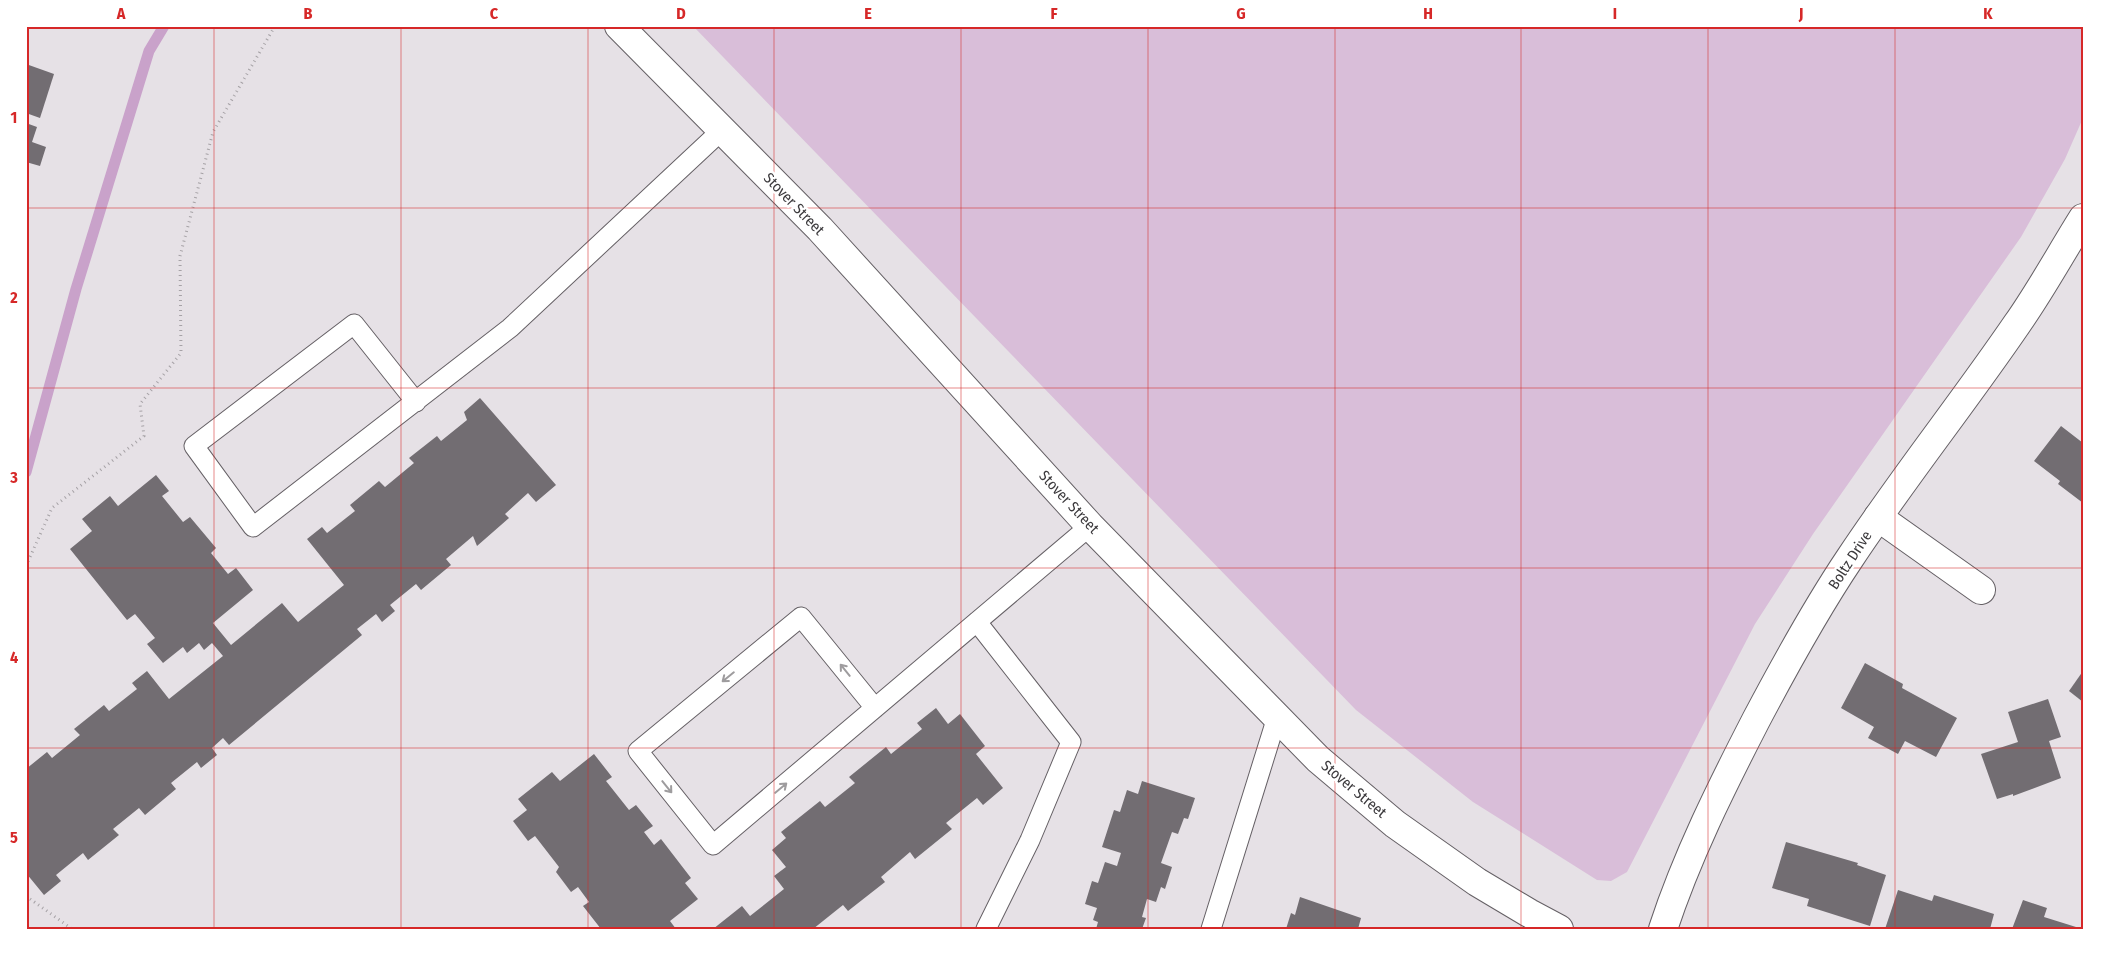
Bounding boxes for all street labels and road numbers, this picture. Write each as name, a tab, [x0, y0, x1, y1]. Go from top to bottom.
street label: Stover Street	[760, 169, 828, 239]
street label: Stover Street	[1035, 467, 1103, 537]
street label: Boltz Drive	[1824, 527, 1876, 593]
street label: Stover Street	[1318, 757, 1390, 822]

